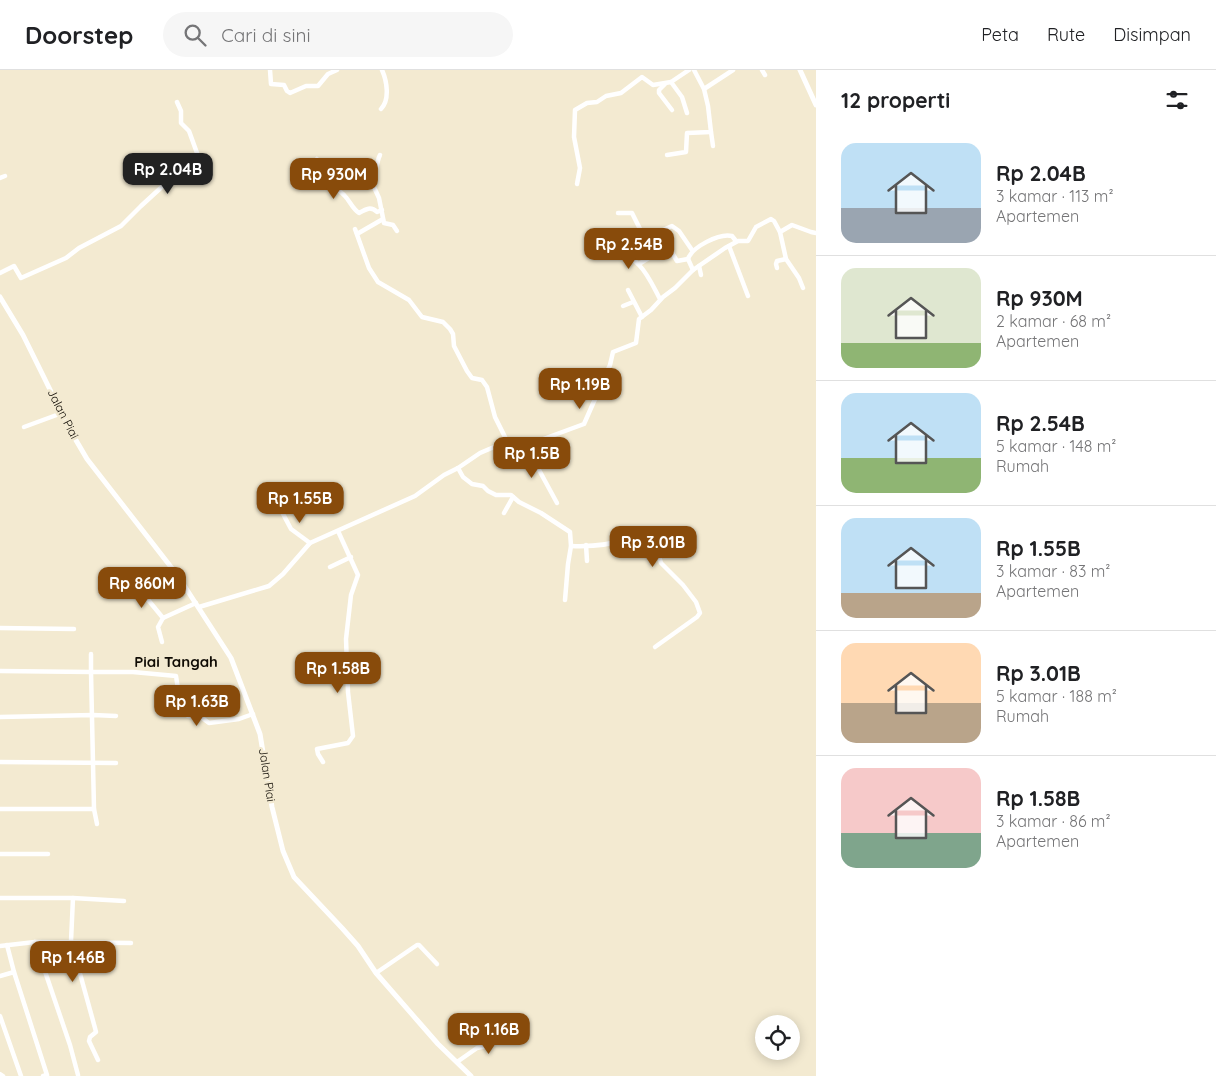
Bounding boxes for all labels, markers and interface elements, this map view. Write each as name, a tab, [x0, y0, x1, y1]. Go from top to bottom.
search box	[163, 12, 513, 57]
text: Doorstep	[25, 20, 133, 50]
icon: search	[181, 21, 209, 49]
text: Cari di sini	[221, 23, 311, 47]
text: Peta	[981, 23, 1019, 46]
text: Rute	[1047, 23, 1085, 46]
text: Disimpan	[1113, 23, 1191, 46]
icon: filters	[1163, 86, 1191, 114]
text: 12 properti	[841, 87, 950, 113]
pin: Rp 2.04B	[116, 152, 220, 195]
pin: Rp 930M	[288, 158, 380, 200]
text: Rp 2.04B	[134, 159, 202, 179]
text: Rp 2.04B	[996, 160, 1086, 186]
icon: home	[881, 163, 941, 223]
text: Rp 930M	[301, 164, 367, 184]
text: 3 kamar · 113 m²	[996, 186, 1114, 206]
text: Apartemen	[996, 206, 1079, 226]
pin: Rp 2.54B	[577, 228, 681, 270]
text: Rp 2.54B	[595, 234, 663, 254]
text: Rp 930M	[996, 285, 1083, 311]
icon: home	[881, 288, 941, 348]
text: 2 kamar · 68 m²	[996, 311, 1111, 331]
text: Apartemen	[996, 331, 1079, 351]
pin: Rp 1.19B	[528, 368, 632, 410]
text: Rp 1.19B	[550, 374, 610, 394]
street label: Jalan Piai	[45, 386, 82, 441]
text: Rp 2.54B	[996, 410, 1085, 436]
icon: home	[881, 413, 941, 473]
pin: Rp 1.5B	[486, 436, 578, 479]
text: 5 kamar · 148 m²	[996, 436, 1116, 456]
text: Rp 1.5B	[504, 443, 560, 463]
text: Rumah	[996, 456, 1049, 476]
pin: Rp 1.55B	[248, 482, 352, 524]
text: Rp 1.55B	[268, 488, 332, 508]
pin: Rp 3.01B	[601, 526, 705, 568]
text: Rp 3.01B	[621, 532, 685, 552]
text: Rp 1.55B	[996, 535, 1081, 561]
icon: home	[881, 538, 941, 598]
text: 3 kamar · 83 m²	[996, 561, 1110, 581]
pin: Rp 860M	[96, 566, 188, 609]
text: Rp 860M	[109, 573, 175, 593]
text: Apartemen	[996, 581, 1079, 601]
district label: Piai Tangah	[134, 652, 218, 671]
pin: Rp 1.58B	[286, 652, 390, 694]
text: Rp 1.58B	[306, 658, 370, 678]
text: Rp 3.01B	[996, 660, 1081, 686]
icon: home	[881, 663, 941, 723]
pin: Rp 1.63B	[145, 684, 249, 727]
text: 5 kamar · 188 m²	[996, 686, 1117, 706]
text: Rp 1.63B	[165, 691, 229, 711]
text: Rumah	[996, 706, 1049, 726]
street label: Jalan Piai	[256, 747, 279, 803]
text: Rp 1.58B	[996, 785, 1080, 811]
icon: home	[881, 788, 941, 848]
text: 3 kamar · 86 m²	[996, 811, 1111, 831]
text: Apartemen	[996, 831, 1079, 851]
pin: Rp 1.46B	[21, 940, 125, 983]
text: Rp 1.46B	[41, 947, 105, 967]
pin: Rp 1.16B	[437, 1012, 541, 1055]
map controls	[755, 1015, 800, 1060]
button: locate	[755, 1015, 800, 1060]
text: Rp 1.16B	[459, 1019, 519, 1039]

